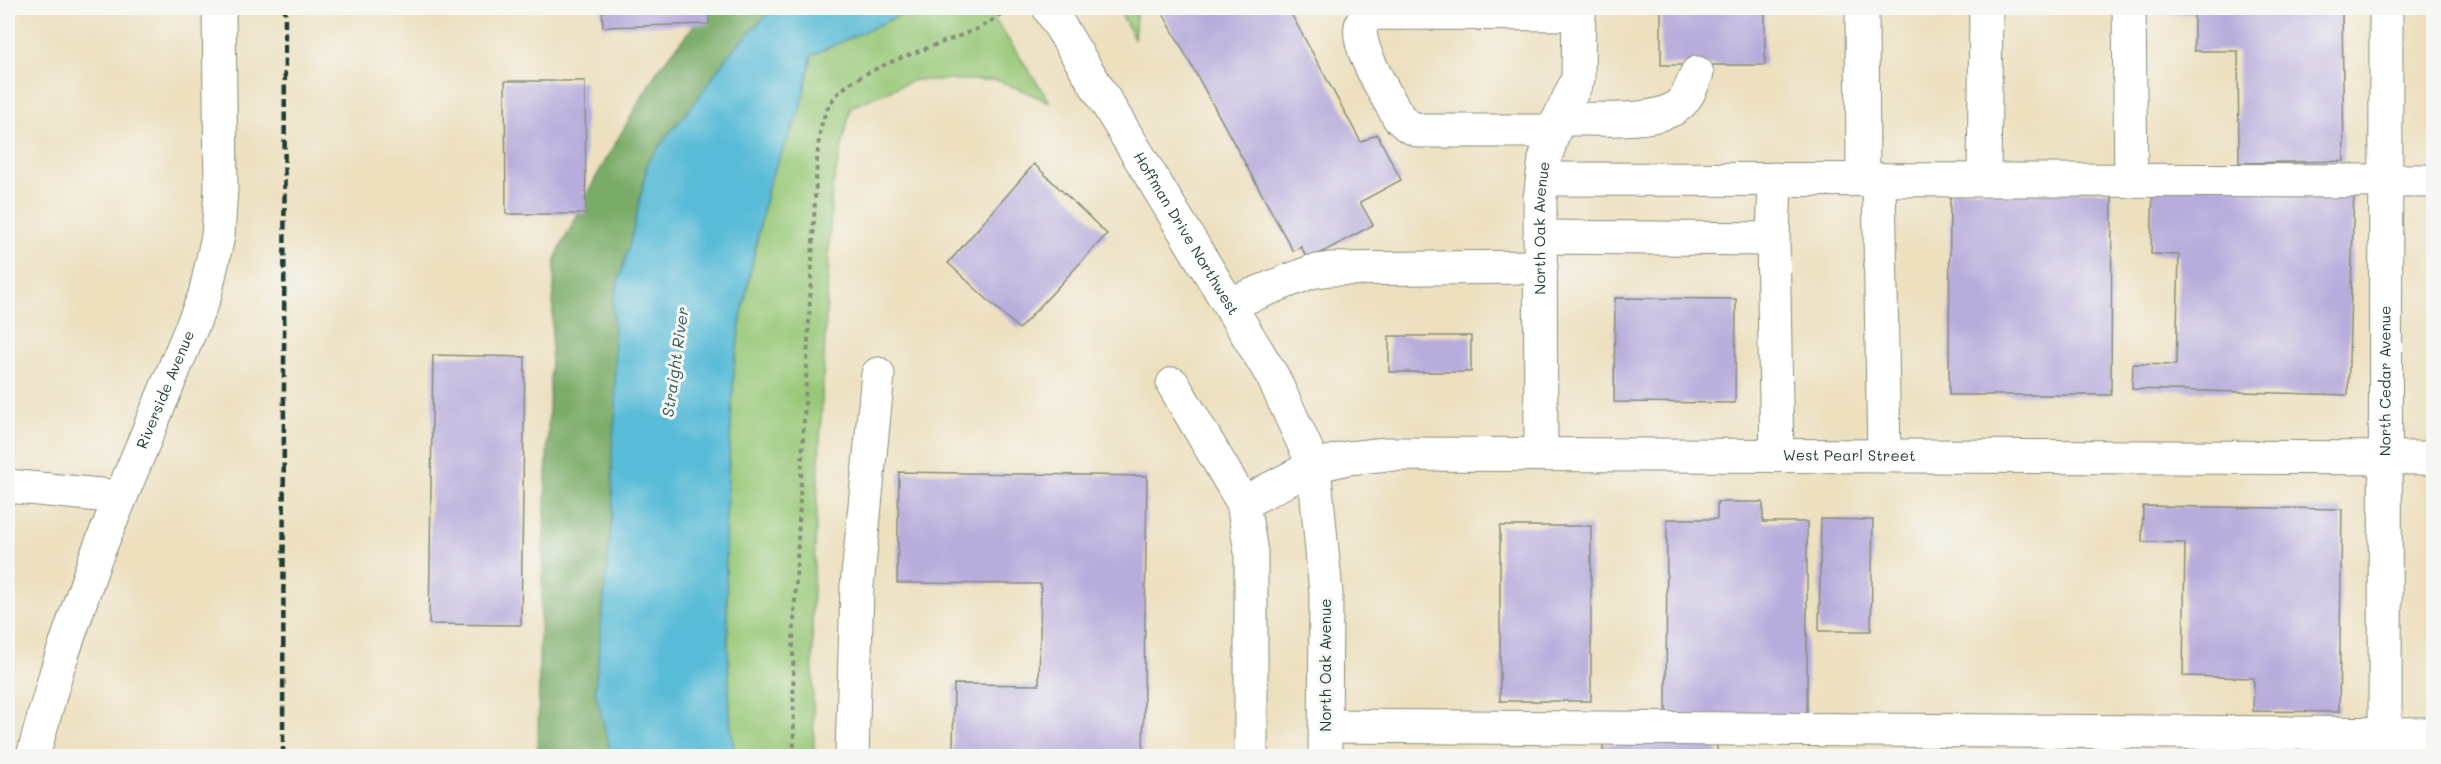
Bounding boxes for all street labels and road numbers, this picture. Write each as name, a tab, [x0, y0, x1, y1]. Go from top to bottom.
street label: Hoffman Drive Northwest	[1130, 148, 1244, 319]
street label: North Oak Avenue	[1529, 160, 1554, 295]
street label: North Cedar Avenue	[2374, 306, 2395, 456]
street label: Riverside Avenue	[131, 327, 198, 452]
street label: West Pearl Street	[1783, 445, 1916, 465]
street label: North Oak Avenue	[1315, 598, 1335, 732]

